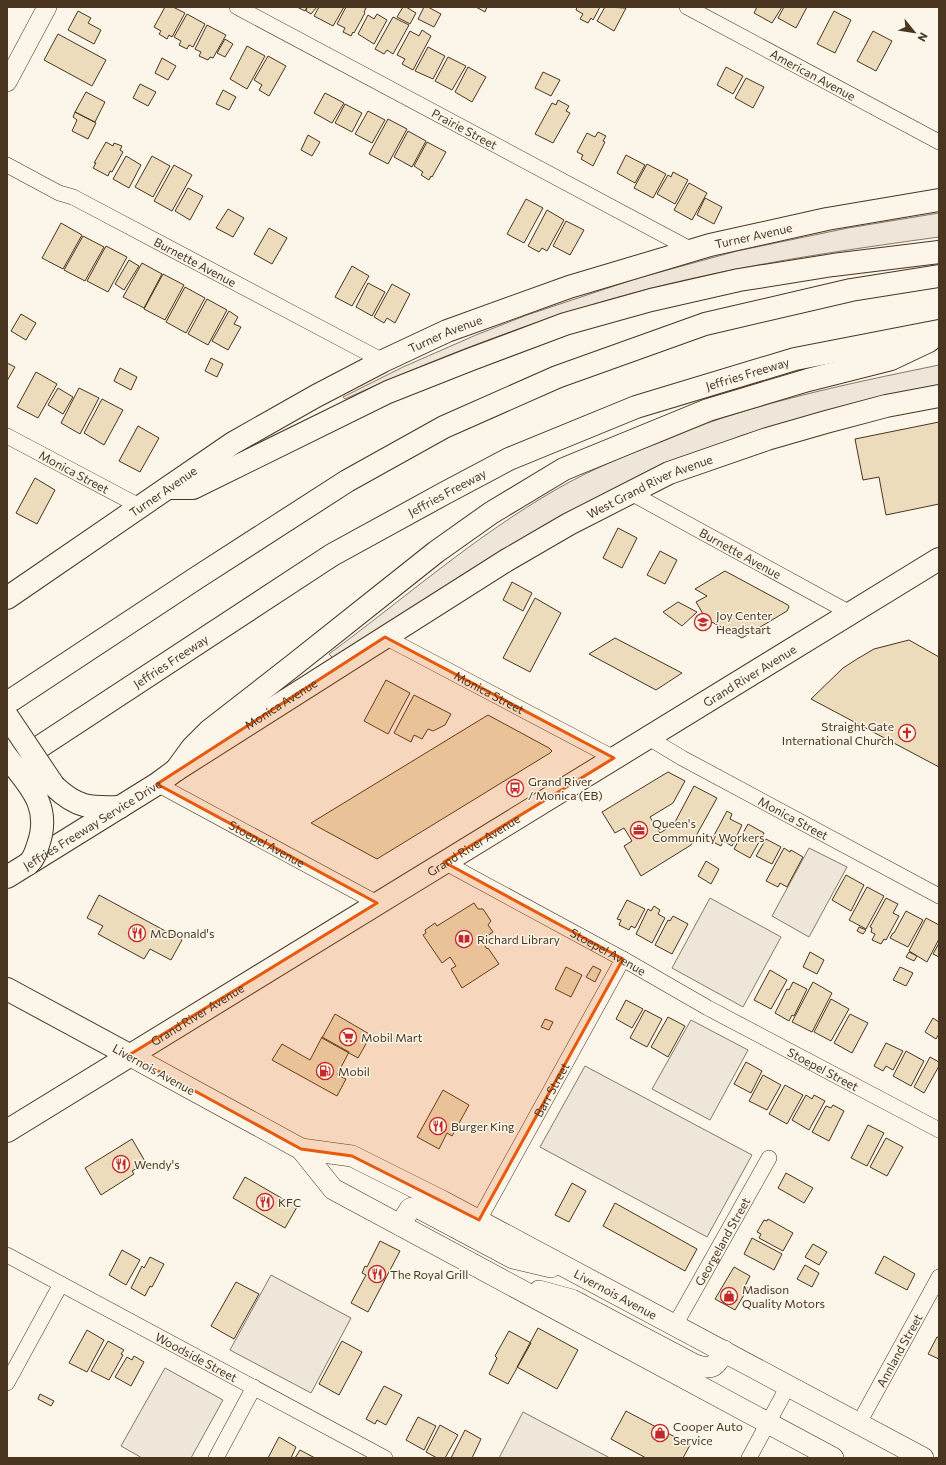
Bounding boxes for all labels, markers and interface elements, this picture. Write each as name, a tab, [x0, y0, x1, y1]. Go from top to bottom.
north arrow	[894, 12, 934, 52]
text: N	[915, 30, 931, 44]
street label: American Avenue	[768, 46, 858, 103]
street label: Prairie Street	[429, 105, 500, 152]
street label: Turner Avenue	[714, 220, 793, 251]
street label: Burnette Avenue	[152, 234, 239, 289]
street label: Turner Avenue	[406, 312, 484, 355]
street label: Jeffries Freeway	[704, 354, 791, 394]
street label: Monica Street	[37, 447, 112, 496]
street label: West Grand River Avenue	[584, 451, 714, 521]
street label: Turner Avenue	[126, 463, 199, 519]
street label: Jeffries Freeway	[405, 466, 488, 520]
street label: Burnette Avenue	[697, 525, 784, 581]
place label: Joy Center Headstart	[716, 608, 773, 636]
school or university icon: Joy Center Headstart	[693, 612, 713, 632]
street label: Jeffries Freeway	[130, 631, 211, 691]
street label: Grand River Avenue	[700, 642, 798, 709]
street label: Monica Street	[452, 668, 527, 716]
street label: Monica Avenue	[242, 675, 320, 732]
place label: Straight Gate International Church	[782, 719, 894, 747]
church icon: Straight Gate International Church	[897, 723, 917, 743]
place label: Grand River / Monica (EB)	[528, 774, 603, 802]
street label: Jeffries Freeway Service Drive	[20, 776, 164, 873]
bus stop icon: Grand River / Monica (EB)	[505, 778, 525, 798]
street label: Monica Street	[756, 793, 831, 842]
street label: Grand River Avenue	[424, 811, 522, 879]
place label: Queen's Community Workers	[652, 816, 764, 844]
street label: Stoepel Avenue	[227, 817, 307, 870]
office icon: Queen's Community Workers	[629, 820, 649, 840]
restaurant icon: McDonald's	[127, 923, 147, 943]
street label: Stoepel Avenue	[568, 925, 649, 978]
place label: McDonald's	[150, 926, 214, 940]
library icon: Richard Library	[454, 929, 474, 949]
place label: Richard Library	[477, 932, 560, 946]
street label: Grand River Avenue	[148, 981, 246, 1048]
supermarket icon: Mobil Mart	[338, 1027, 358, 1047]
place label: Mobil Mart	[361, 1030, 423, 1044]
street label: Livernois Avenue	[110, 1041, 198, 1097]
street label: Stoepel Street	[785, 1044, 861, 1093]
street label: Barr Street	[530, 1060, 572, 1119]
fuel station icon: Mobil	[315, 1061, 335, 1081]
place label: Mobil	[338, 1064, 370, 1078]
restaurant icon: Burger King	[428, 1116, 448, 1136]
place label: Burger King	[451, 1119, 515, 1133]
restaurant icon: Wendy's	[111, 1154, 131, 1174]
place label: Wendy's	[134, 1157, 180, 1171]
restaurant icon: KFC	[255, 1192, 275, 1212]
place label: KFC	[278, 1195, 301, 1209]
street label: Georgeland Street	[692, 1195, 753, 1288]
restaurant icon: The Royal Grill	[367, 1264, 387, 1284]
street label: Livernois Avenue	[572, 1266, 660, 1322]
place label: The Royal Grill	[390, 1267, 468, 1281]
place label: Madison Quality Motors	[742, 1282, 825, 1310]
shop icon: Madison Quality Motors	[719, 1286, 739, 1306]
street label: Annland Street	[873, 1311, 925, 1389]
street label: Woodside Street	[153, 1329, 240, 1384]
place label: Cooper Auto Service	[673, 1419, 743, 1447]
shop icon: Cooper Auto Service	[650, 1423, 670, 1443]

